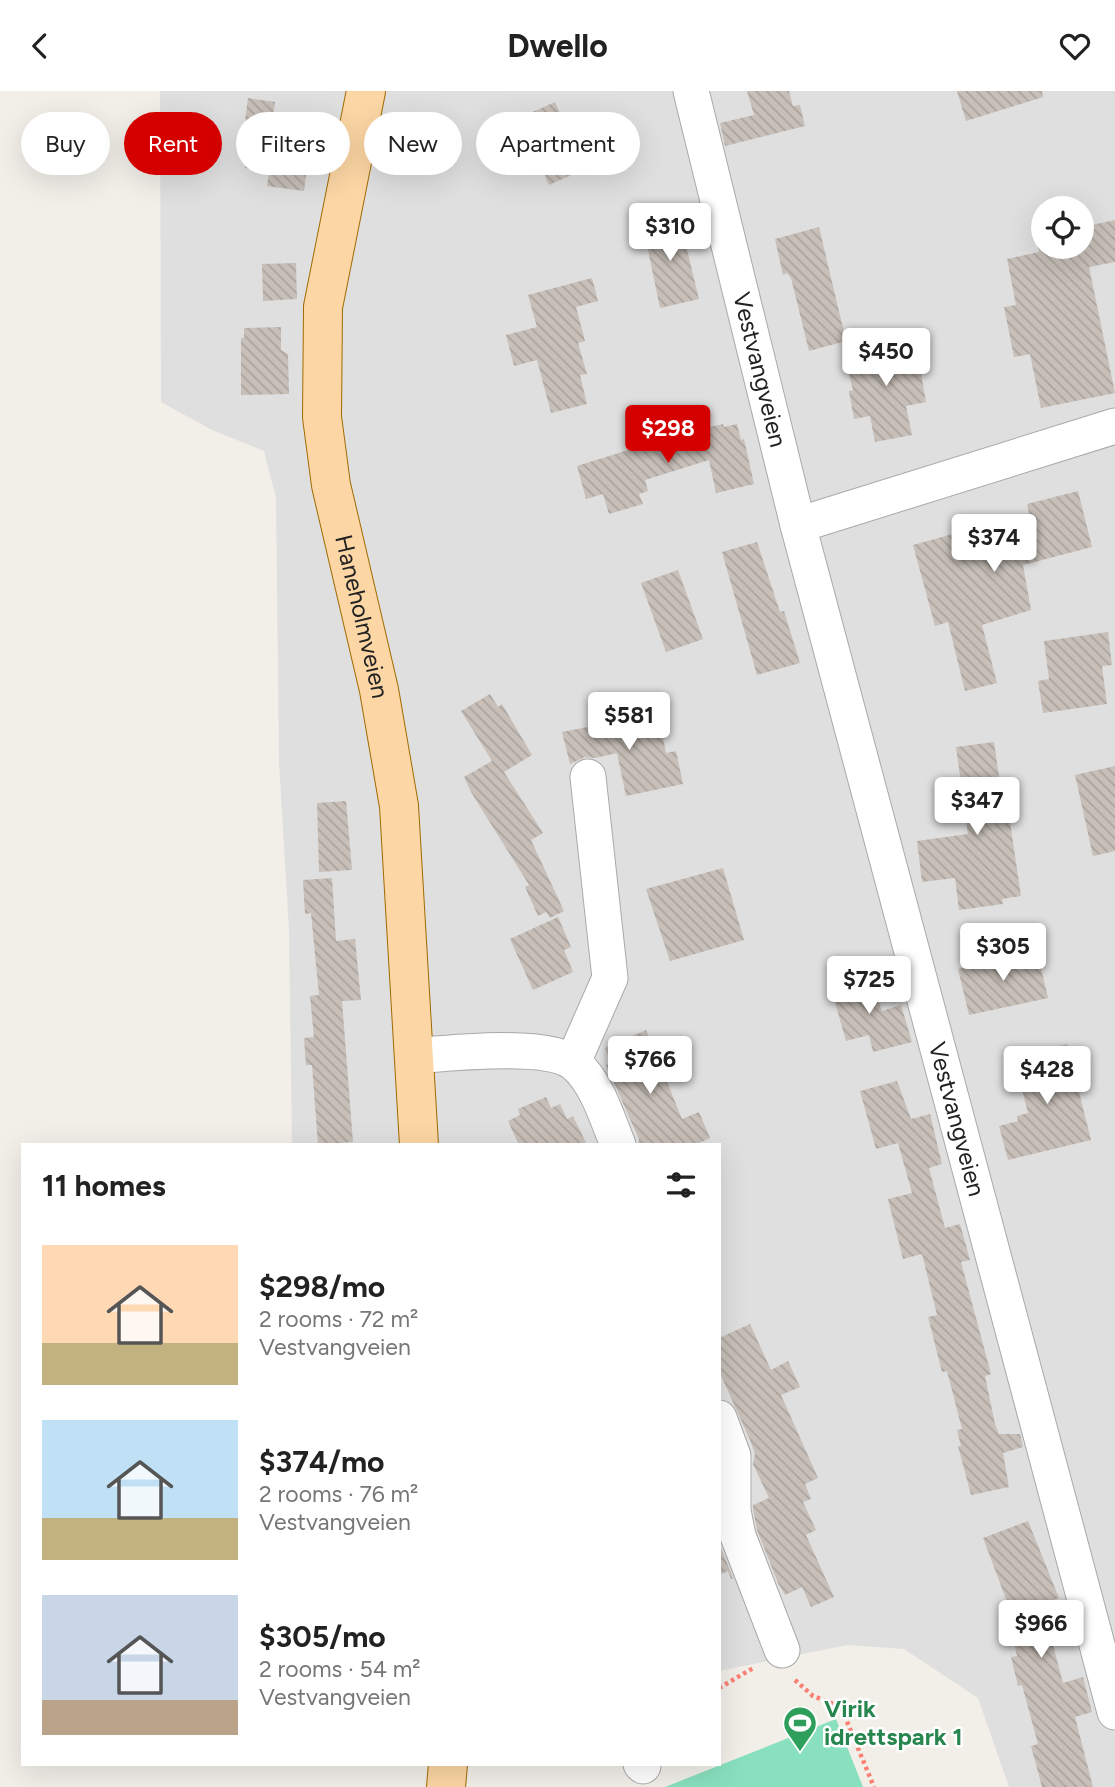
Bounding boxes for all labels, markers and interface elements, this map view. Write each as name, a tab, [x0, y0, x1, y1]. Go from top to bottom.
icon: back	[21, 27, 59, 65]
text: Dwello	[507, 27, 608, 65]
icon: heart	[1056, 27, 1094, 65]
chip: Buy	[21, 112, 110, 175]
chip: Rent	[124, 112, 222, 175]
chip: Filters	[236, 112, 350, 175]
chip: New	[364, 112, 462, 175]
chip: Apartment	[476, 112, 640, 175]
map controls	[1031, 196, 1094, 259]
button: locate	[1031, 196, 1094, 259]
pin: $310	[629, 204, 711, 263]
text: $310	[645, 212, 695, 240]
street label: Vestvangveien	[727, 289, 793, 450]
pin: $450	[845, 329, 927, 388]
text: $450	[858, 337, 914, 365]
pin: $298	[627, 405, 709, 465]
text: $298	[641, 414, 695, 442]
pin: $374	[953, 515, 1035, 574]
text: $374	[968, 523, 1020, 551]
street label: Haneholmveien	[329, 532, 395, 700]
pin: $581	[588, 693, 670, 752]
text: $581	[604, 701, 654, 729]
pin: $347	[936, 777, 1018, 837]
text: $347	[951, 786, 1003, 814]
pin: $305	[962, 923, 1044, 983]
text: $305	[976, 932, 1030, 960]
pin: $725	[828, 957, 910, 1016]
text: $725	[843, 965, 895, 993]
pin: $766	[609, 1037, 691, 1096]
street label: Vestvangveien	[923, 1039, 992, 1199]
text: $766	[624, 1045, 676, 1073]
pin: $428	[1006, 1047, 1088, 1106]
text: $428	[1020, 1055, 1074, 1083]
icon: filters	[662, 1166, 700, 1204]
text: 11 homes	[42, 1167, 166, 1204]
text: $298/mo	[259, 1268, 385, 1305]
icon: home	[98, 1273, 182, 1357]
text: 2 rooms · 72 m²	[259, 1305, 418, 1333]
text: Vestvangveien	[259, 1333, 411, 1361]
text: $374/mo	[259, 1443, 385, 1480]
icon: home	[98, 1448, 182, 1532]
text: 2 rooms · 76 m²	[259, 1480, 418, 1508]
text: Vestvangveien	[259, 1508, 411, 1536]
pin: $966	[1000, 1601, 1082, 1660]
text: $966	[1015, 1609, 1067, 1637]
text: $305/mo	[259, 1618, 386, 1655]
icon: home	[98, 1623, 182, 1707]
text: 2 rooms · 54 m²	[259, 1655, 421, 1683]
text: Vestvangveien	[259, 1683, 411, 1711]
place label: Virik idrettspark 1	[824, 1694, 963, 1751]
sports icon: Virik idrettspark 1	[781, 1704, 819, 1753]

